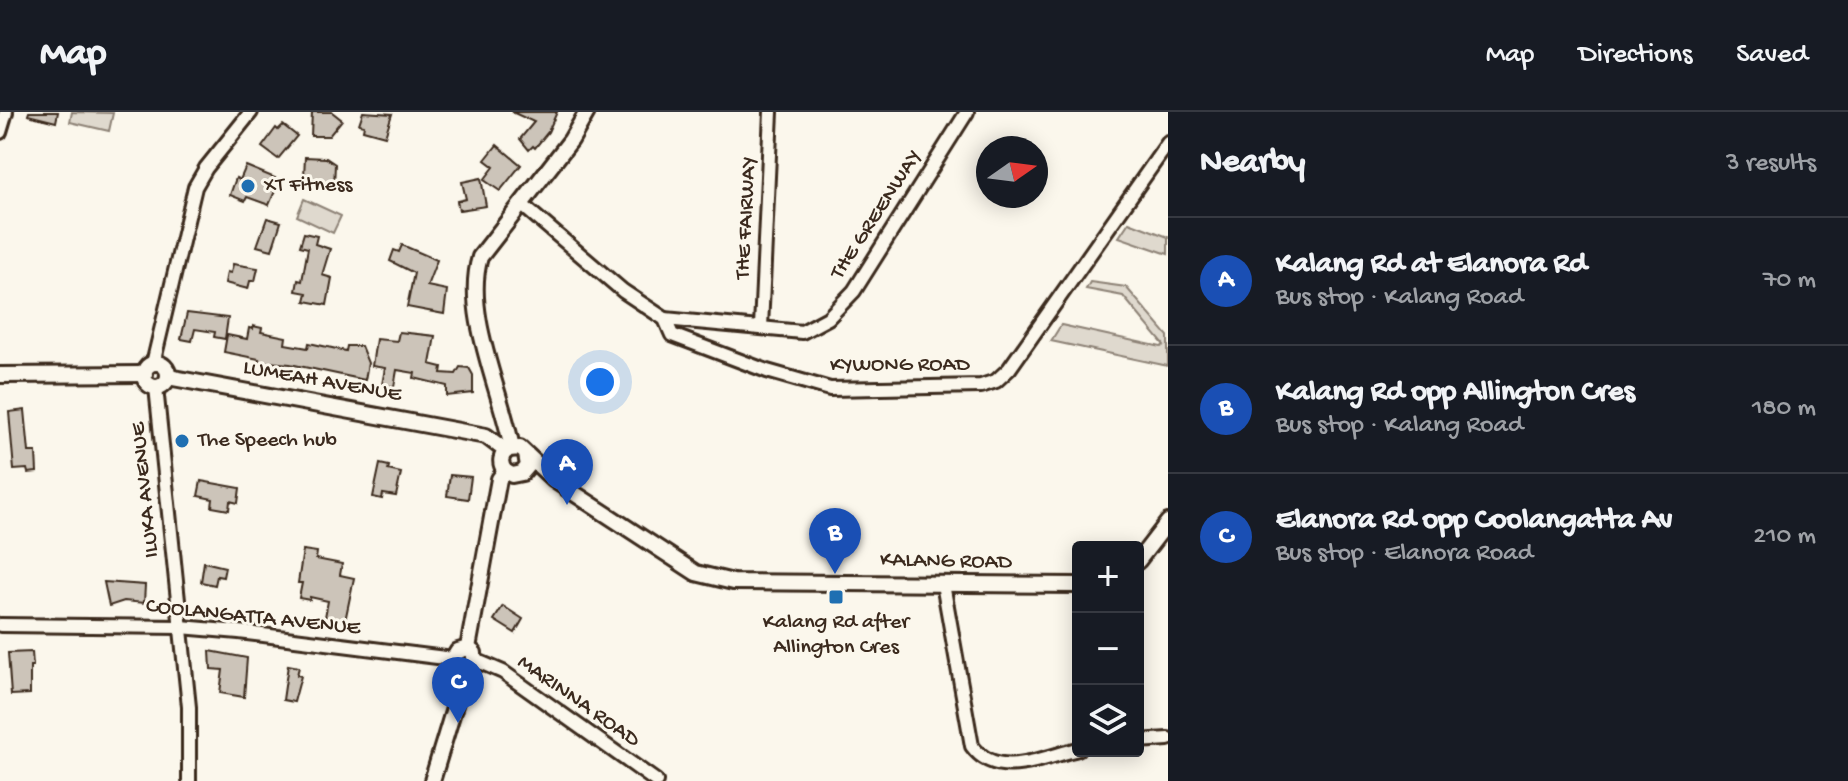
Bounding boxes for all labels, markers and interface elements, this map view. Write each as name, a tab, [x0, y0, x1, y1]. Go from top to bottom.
text: Map	[40, 33, 106, 77]
text: Map	[1486, 39, 1534, 72]
text: Directions	[1578, 39, 1692, 72]
text: Saved	[1736, 39, 1808, 72]
north arrow	[976, 136, 1048, 208]
text: Nearby	[1200, 144, 1305, 184]
street label: THE GREENWAY	[824, 145, 928, 286]
text: 3 results	[1726, 149, 1816, 180]
street label: THE FAIRWAY	[731, 156, 763, 282]
place label: XT Fitness	[263, 173, 353, 199]
marker: XT Fitness	[239, 177, 257, 195]
text: Kalang Rd at Elanora Rd	[1276, 248, 1587, 283]
text: A	[1218, 266, 1234, 297]
text: 70 m	[1763, 266, 1816, 297]
text: Bus stop · Kalang Road	[1276, 283, 1523, 314]
street label: KYWONG ROAD	[830, 353, 971, 379]
street label: LUMEAH AVENUE	[241, 355, 404, 409]
your location	[580, 362, 620, 402]
text: Kalang Rd opp Allington Cres	[1276, 376, 1635, 411]
text: B	[1219, 394, 1233, 425]
text: 180 m	[1752, 394, 1816, 425]
text: Bus stop · Kalang Road	[1276, 411, 1523, 442]
street label: ILUKA AVENUE	[126, 420, 166, 559]
place label: The Speech hub	[196, 428, 337, 454]
marker: The Speech hub	[173, 432, 191, 450]
pin: A	[541, 439, 593, 505]
text: Elanora Rd opp Coolangatta Av	[1276, 504, 1673, 539]
pin: B	[809, 508, 861, 574]
text: C	[1219, 522, 1233, 553]
text: 210 m	[1753, 522, 1816, 553]
text: Bus stop · Elanora Road	[1276, 539, 1533, 570]
map controls	[1072, 541, 1144, 757]
button: +	[1072, 541, 1144, 613]
street label: KALANG ROAD	[880, 548, 1013, 576]
marker: Kalang Rd after Allington Cres	[827, 588, 845, 606]
street label: COOLANGATTA AVENUE	[144, 594, 363, 642]
place label: Kalang Rd after Allington Cres	[763, 610, 911, 661]
button: −	[1072, 613, 1144, 685]
street label: MARINNA ROAD	[512, 650, 645, 754]
pin: C	[432, 657, 484, 723]
button: layers	[1072, 685, 1144, 757]

